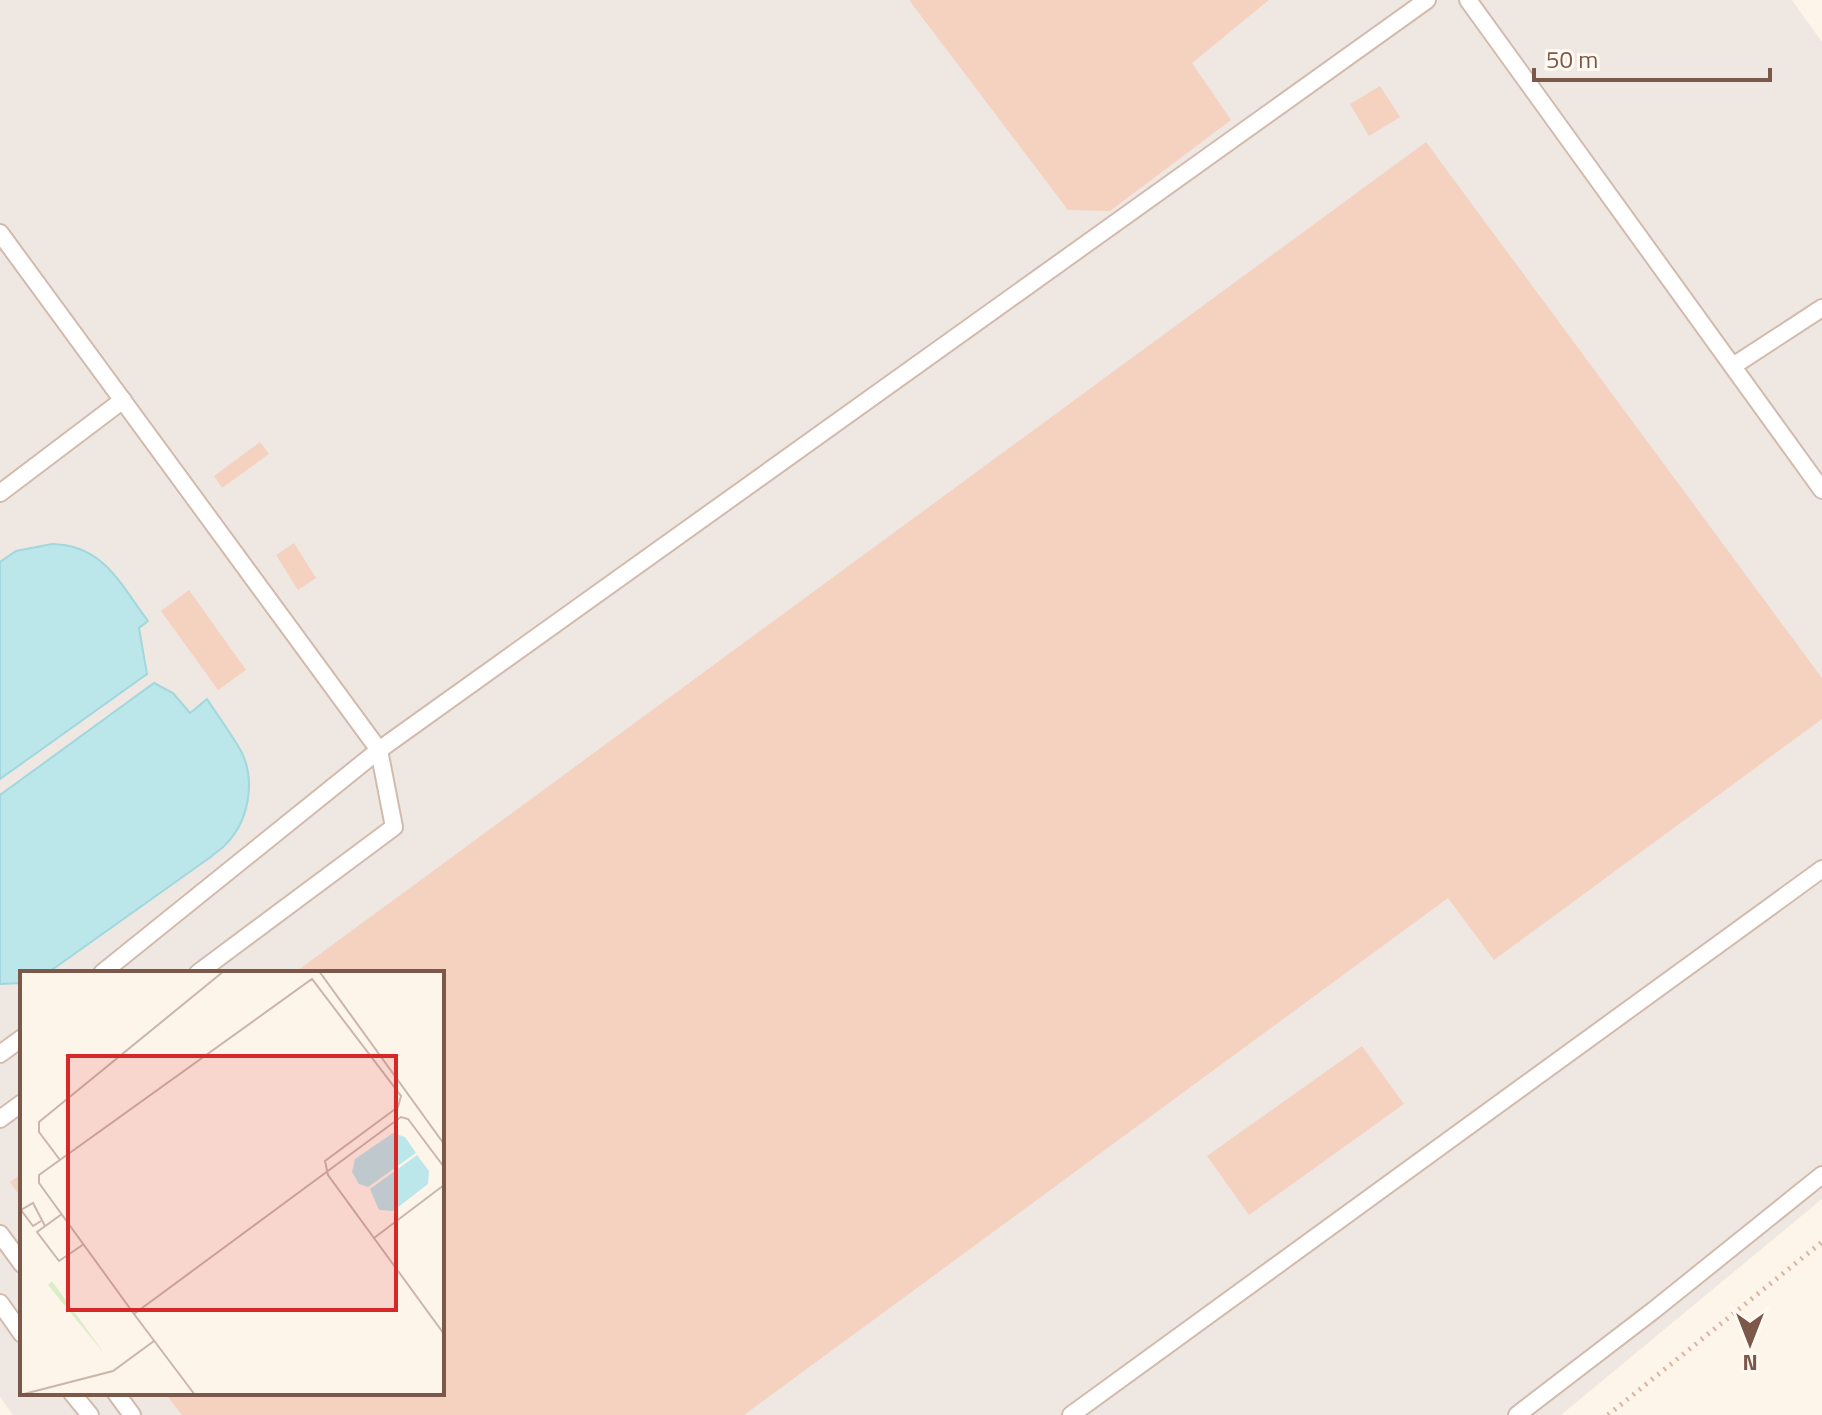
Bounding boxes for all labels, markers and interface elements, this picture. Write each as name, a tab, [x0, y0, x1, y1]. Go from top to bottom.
scale bar	[1534, 32, 1770, 82]
text: 50 m	[1546, 41, 1598, 77]
inset map	[20, 971, 444, 1395]
north arrow	[1710, 1303, 1790, 1383]
text: N	[1742, 1346, 1758, 1380]

